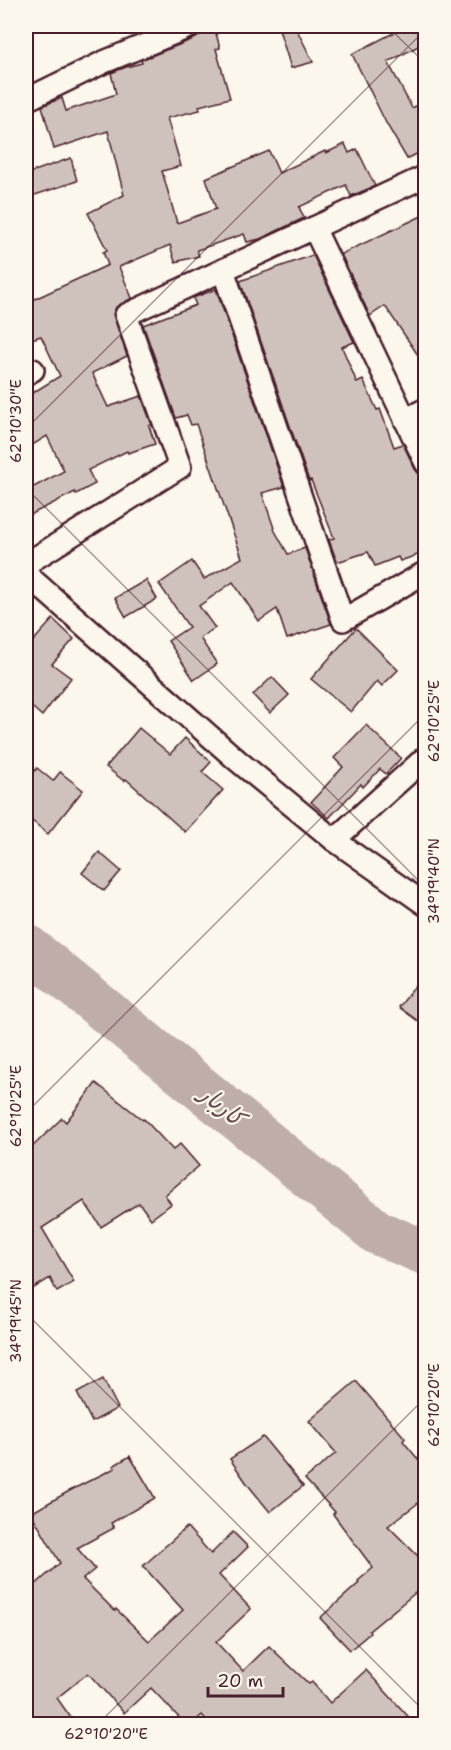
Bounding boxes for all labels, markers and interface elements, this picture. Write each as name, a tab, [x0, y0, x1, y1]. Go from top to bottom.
text: 62°10'30"E	[6, 379, 26, 463]
text: 62°10'25"E	[424, 680, 444, 762]
text: 34°19'40"N	[424, 838, 444, 924]
text: 62°10'25"E	[6, 1065, 26, 1147]
water label: کاربار	[191, 1076, 254, 1136]
text: 34°19'45"N	[6, 1279, 26, 1363]
text: 62°10'20"E	[424, 1363, 444, 1447]
scale bar	[208, 1660, 283, 1698]
text: 20 m	[217, 1669, 263, 1693]
text: 62°10'20"E	[64, 1724, 148, 1744]

